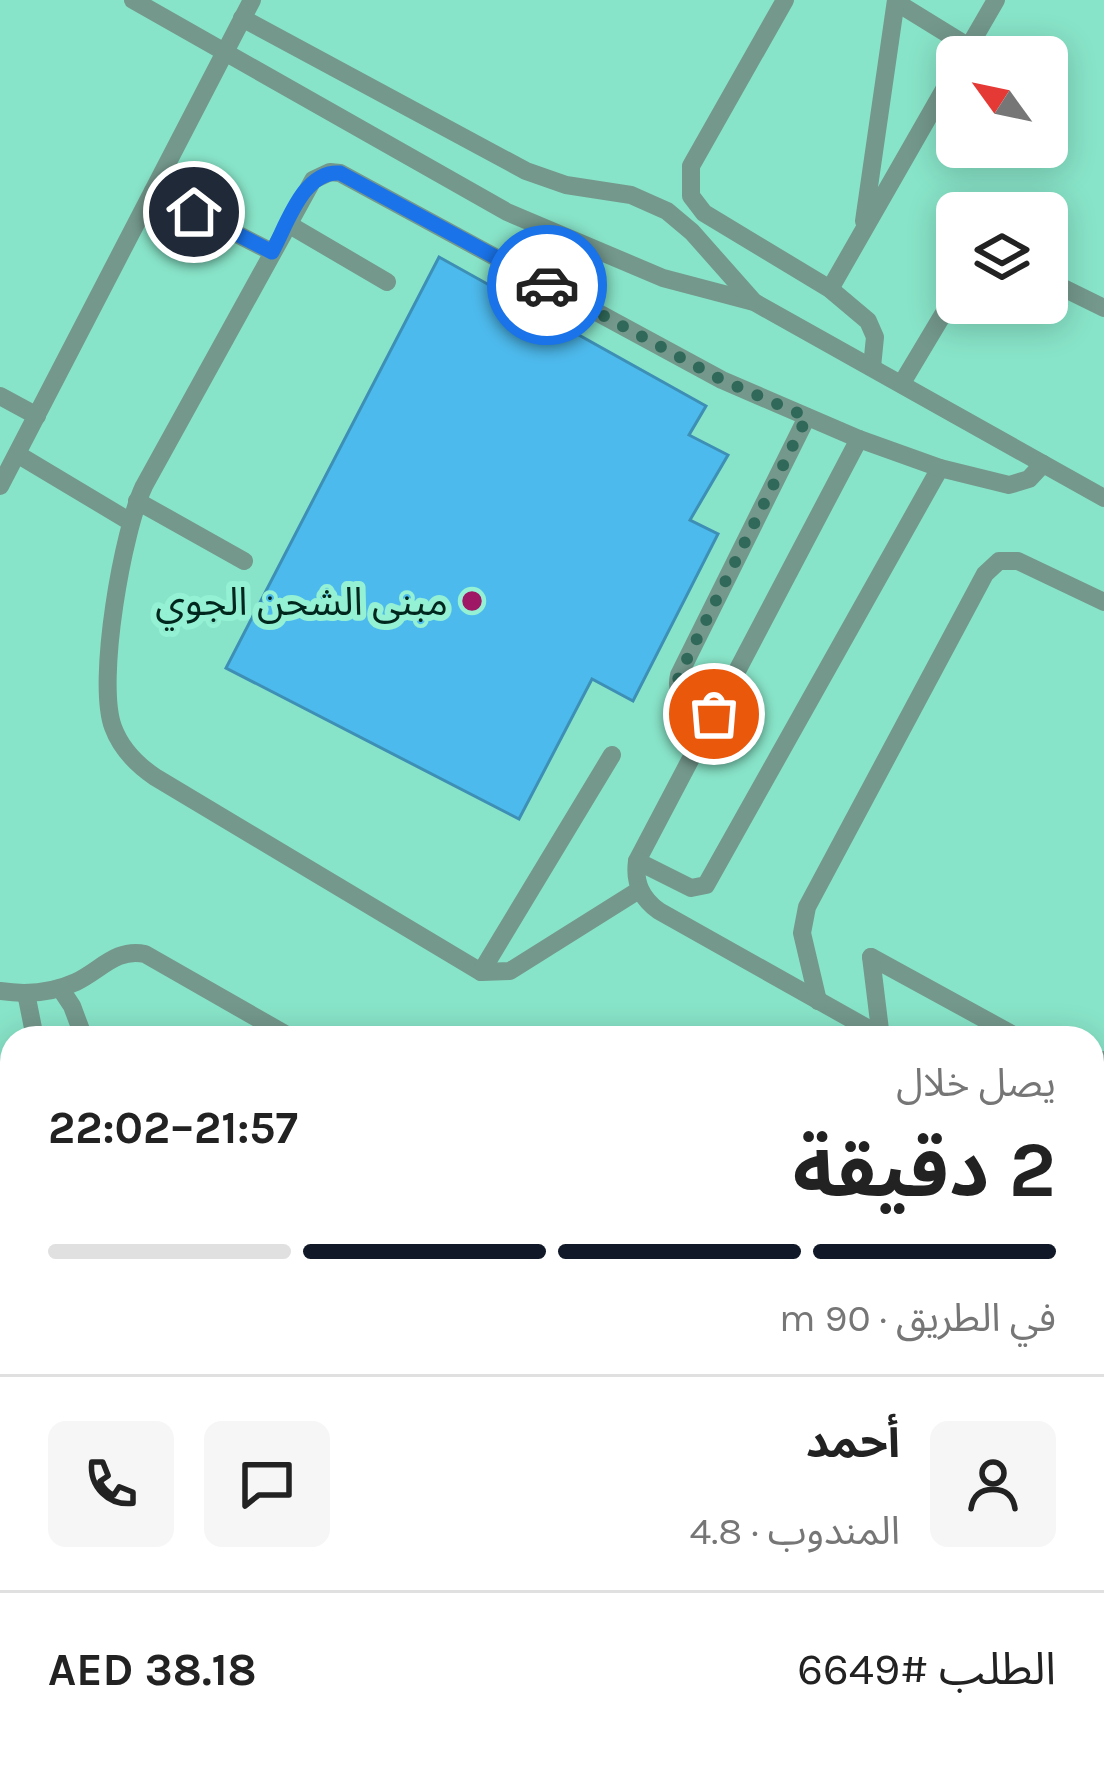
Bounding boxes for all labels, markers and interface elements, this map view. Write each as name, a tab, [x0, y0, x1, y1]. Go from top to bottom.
north arrow	[936, 36, 1068, 168]
map controls	[936, 36, 1068, 324]
pin	[143, 161, 245, 263]
icon: home	[161, 179, 227, 245]
button: layers	[936, 192, 1068, 324]
courier	[487, 225, 607, 345]
icon: car	[514, 252, 580, 318]
place label: مبنى الشحن الجوي	[155, 579, 448, 631]
marker: مبنى الشحن الجوي	[459, 588, 485, 614]
pin	[663, 663, 765, 765]
icon: bag	[681, 681, 747, 747]
text: يصل خلال	[896, 1060, 1056, 1106]
text: 21:57–22:02	[48, 1102, 298, 1154]
text: 2 دقيقة	[793, 1124, 1056, 1216]
text: في الطريق · 90 m	[779, 1295, 1056, 1341]
text: أحمد	[806, 1416, 900, 1468]
button: phone	[48, 1421, 174, 1547]
button: chat	[204, 1421, 330, 1547]
button: person	[930, 1421, 1056, 1547]
text: المندوب · 4.8	[690, 1508, 900, 1554]
text: الطلب #6649	[797, 1643, 1056, 1695]
text: AED 38.18	[48, 1644, 257, 1696]

